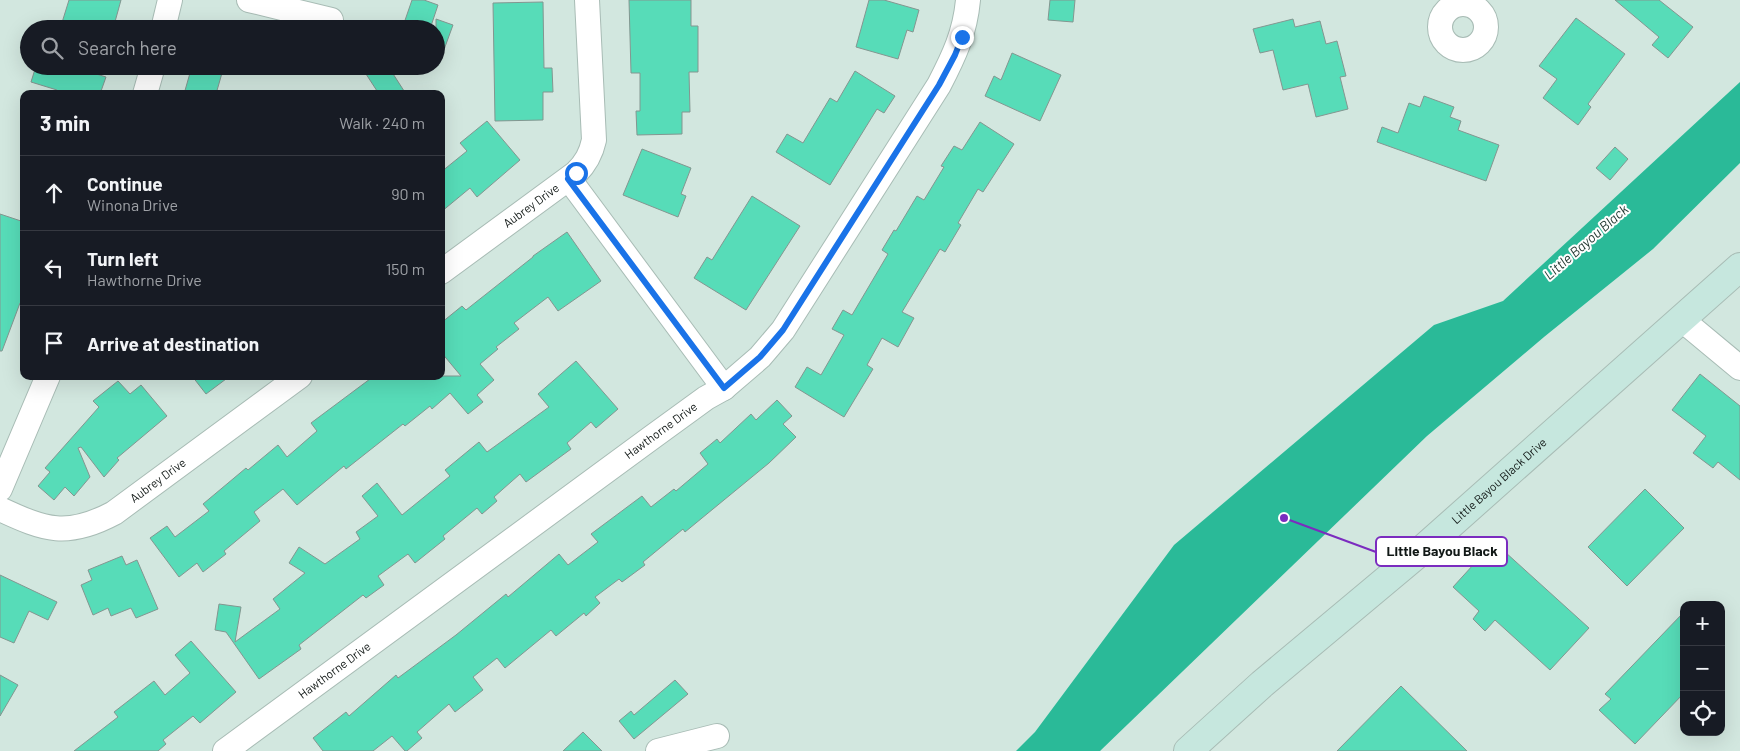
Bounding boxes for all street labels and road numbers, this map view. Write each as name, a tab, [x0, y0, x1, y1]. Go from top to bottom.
street label: Aubrey Drive	[500, 180, 561, 230]
street label: Hawthorne Drive	[621, 399, 699, 461]
street label: Little Bayou Black Drive	[1448, 434, 1549, 526]
street label: Aubrey Drive	[127, 455, 188, 505]
street label: Hawthorne Drive	[295, 638, 373, 701]

